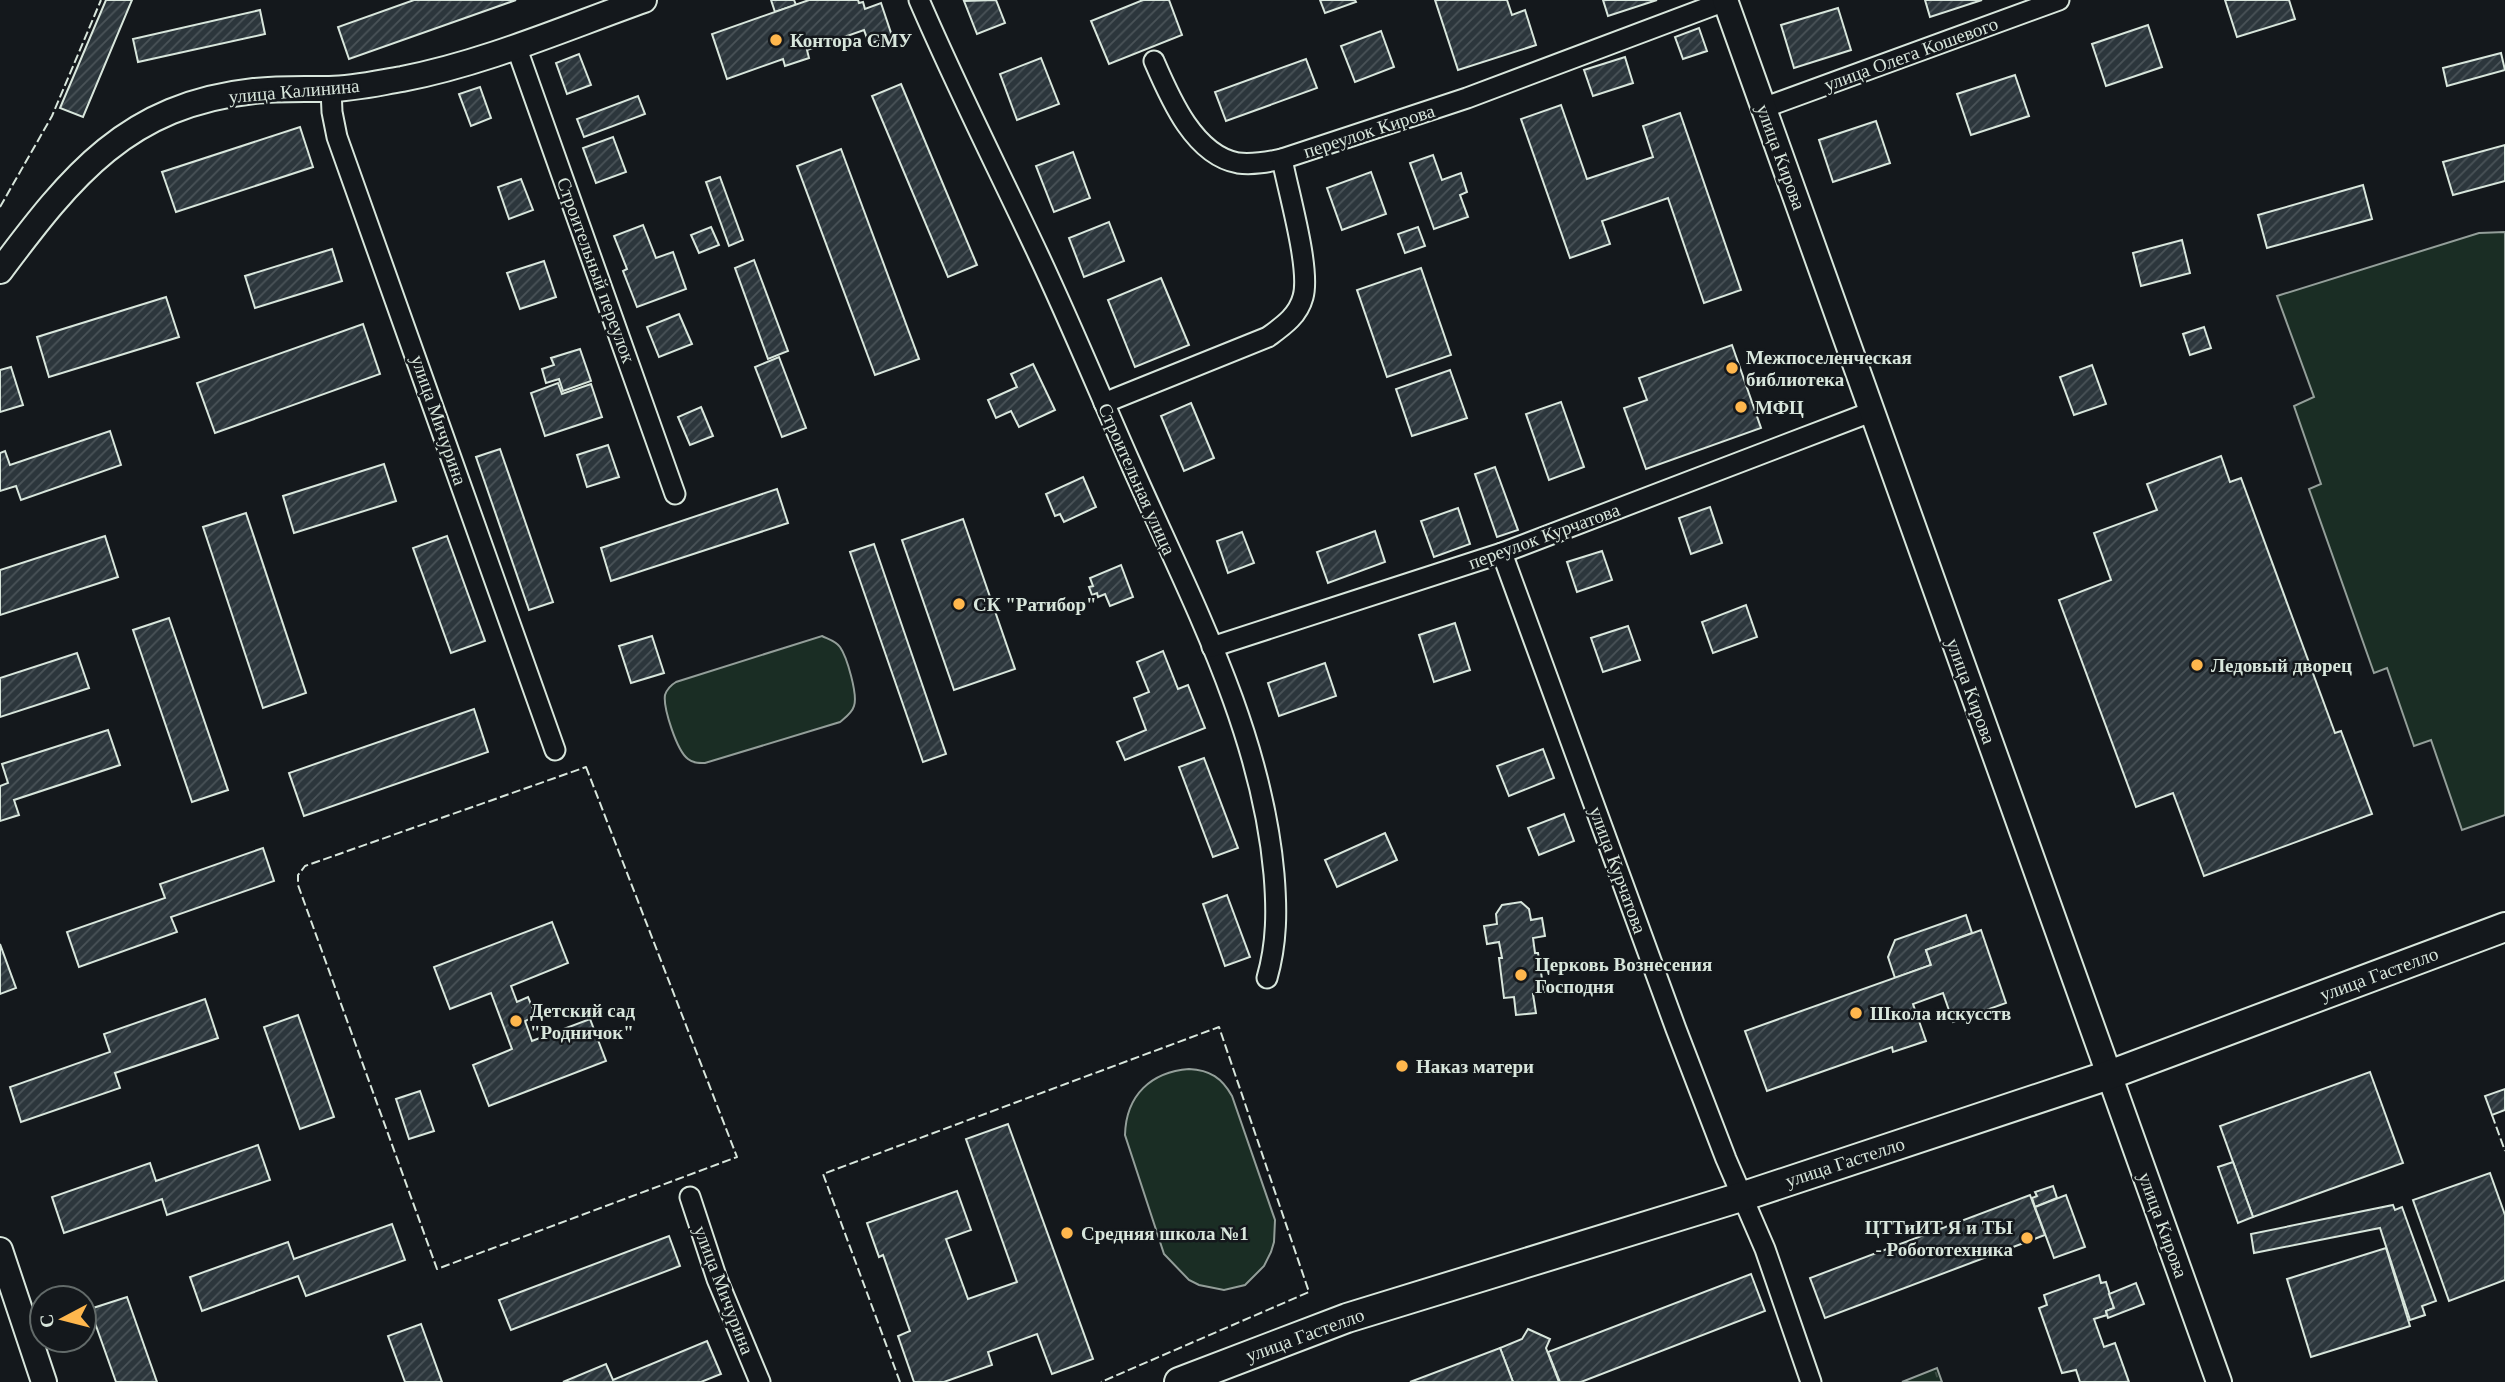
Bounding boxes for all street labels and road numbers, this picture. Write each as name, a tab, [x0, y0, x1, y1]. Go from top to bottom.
street label: улица Олега Кошевого	[1821, 13, 2001, 95]
street label: улица Калинина	[228, 75, 361, 107]
street label: переулок Кирова	[1301, 100, 1438, 162]
street label: улица Кирова	[1752, 101, 1810, 213]
street label: Строительный переулок	[553, 174, 640, 366]
street label: улица Мичурина	[407, 352, 471, 488]
street label: Строительная улица	[1094, 400, 1180, 559]
street label: переулок Курчатова	[1465, 499, 1623, 573]
street label: улица Кирова	[1942, 635, 2000, 747]
street label: улица Курчатова	[1585, 804, 1651, 937]
street label: улица Гастелло	[2317, 943, 2441, 1005]
street label: улица Гастелло	[1783, 1133, 1907, 1191]
street label: улица Кирова	[2134, 1169, 2192, 1281]
street label: улица Мичурина	[690, 1223, 758, 1358]
street label: улица Гастелло	[1243, 1304, 1367, 1366]

